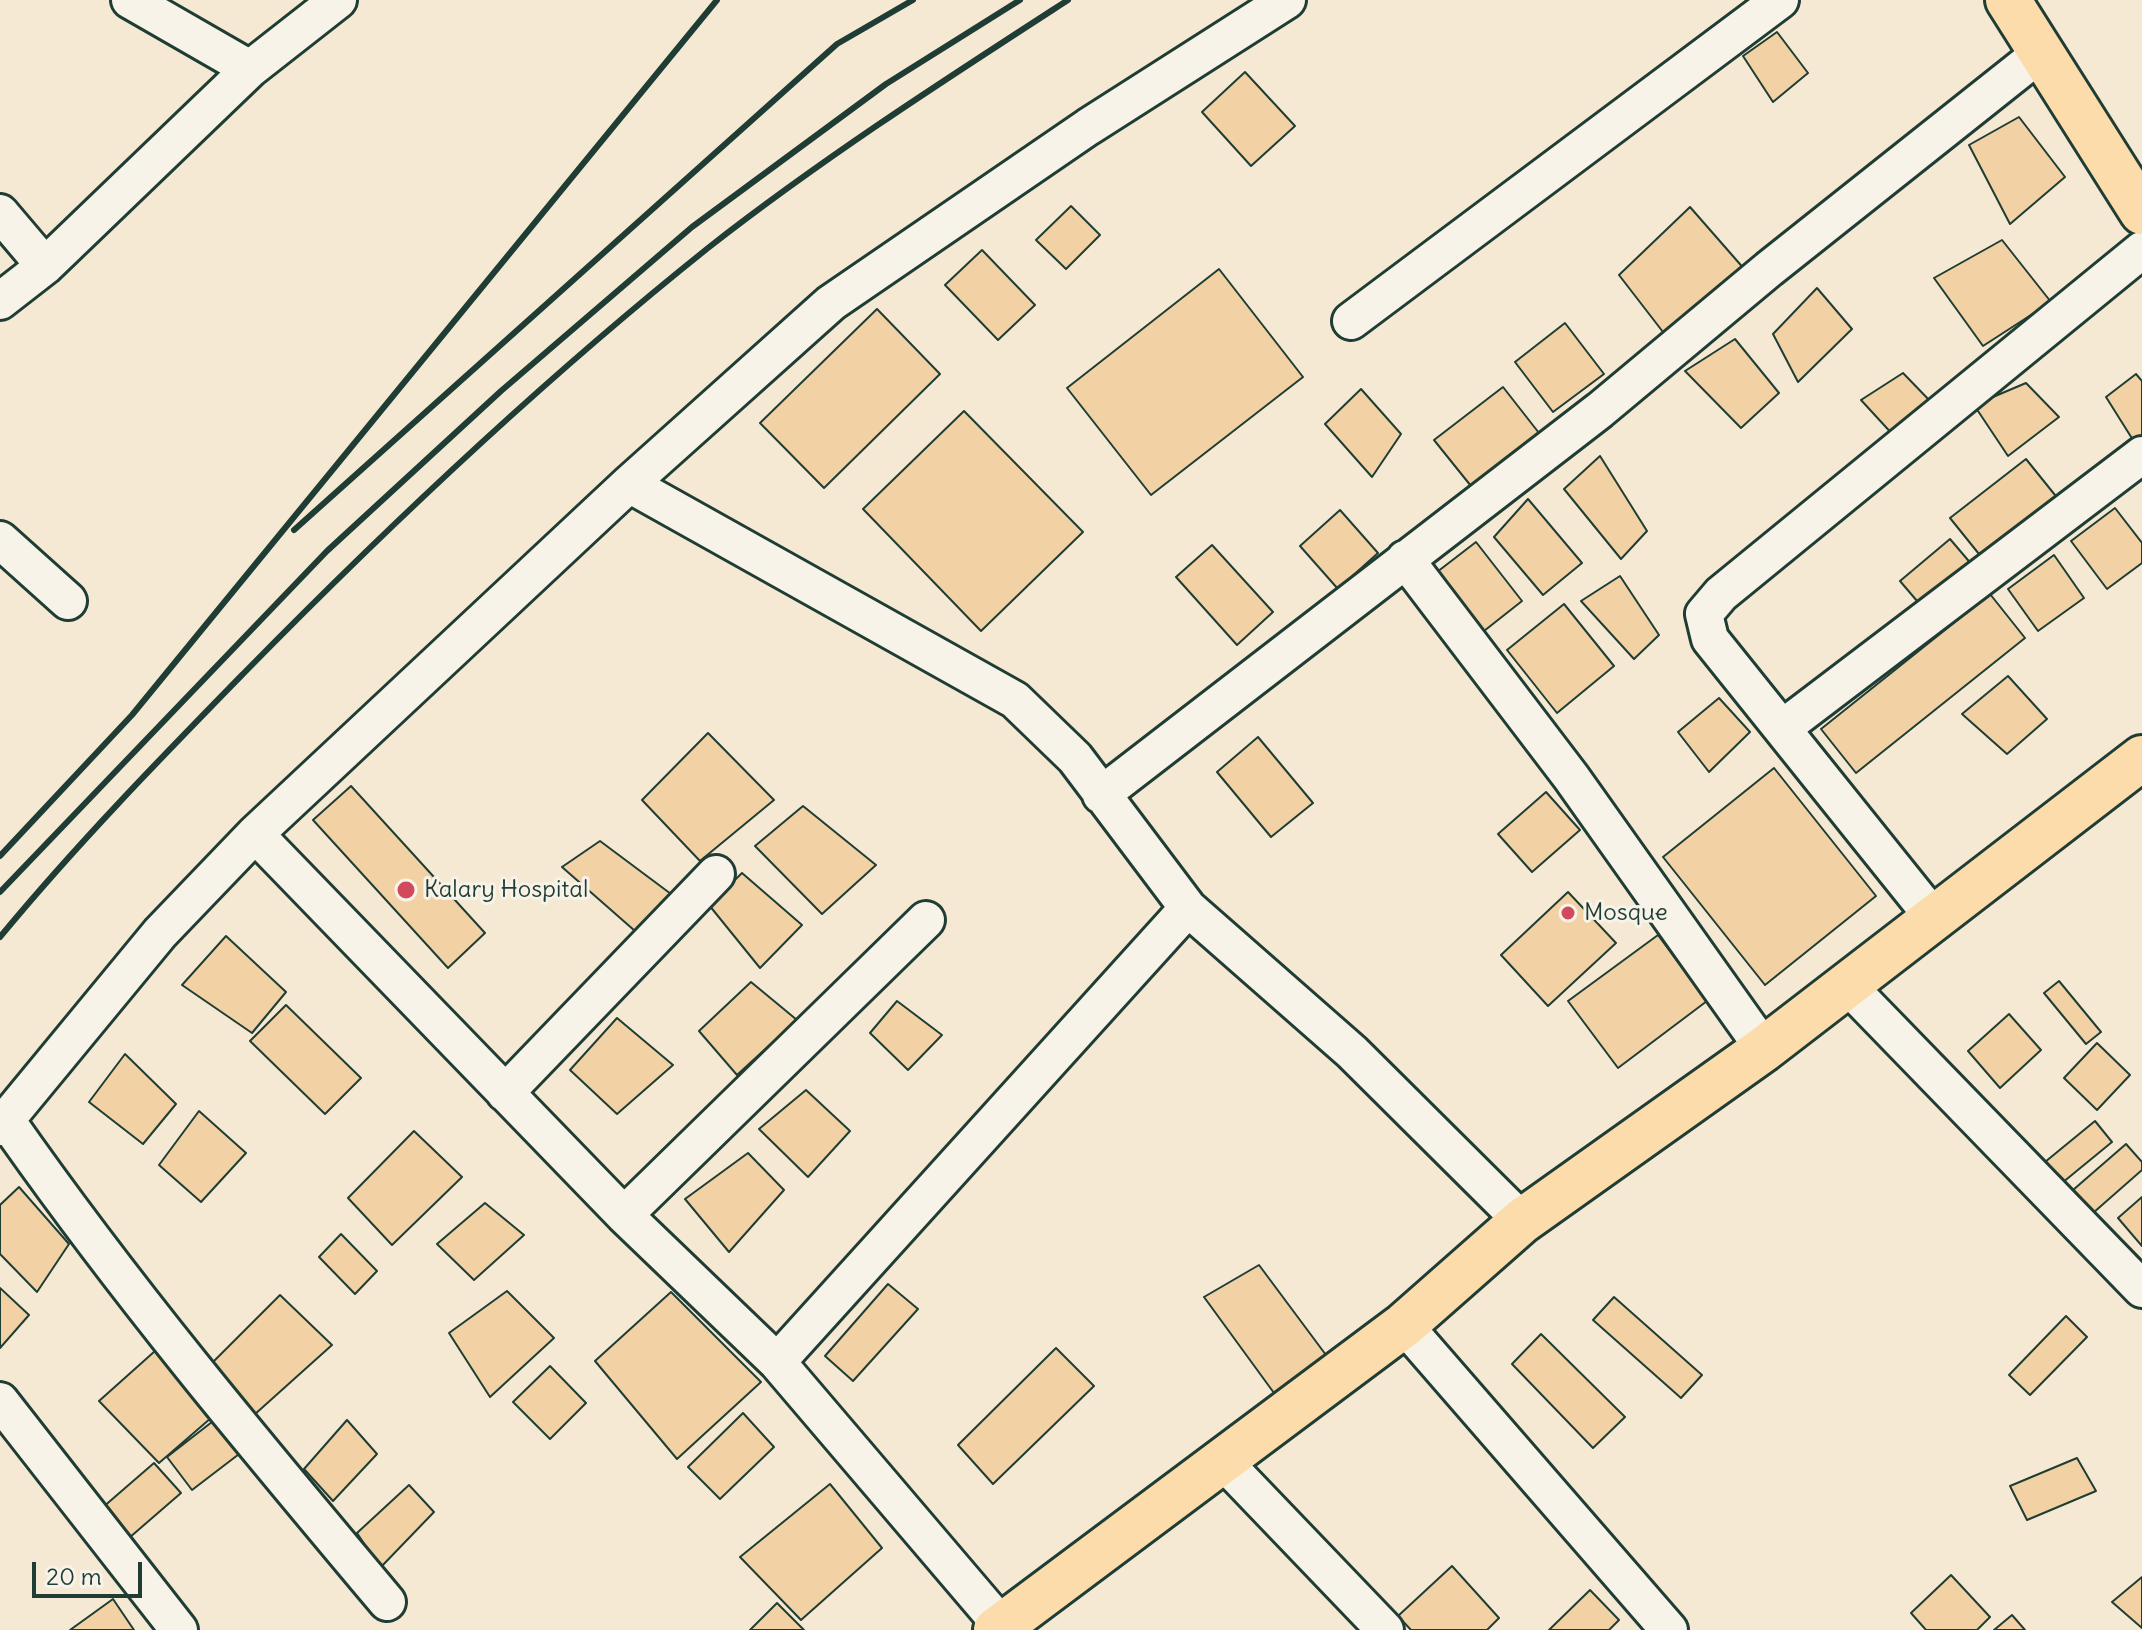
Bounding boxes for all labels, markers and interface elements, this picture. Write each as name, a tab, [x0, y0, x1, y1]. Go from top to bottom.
place label: Kalary Hospital	[424, 876, 588, 904]
marker: Kalary Hospital	[395, 879, 417, 901]
place label: Mosque	[1584, 899, 1668, 927]
marker: Mosque	[1559, 904, 1577, 922]
scale bar	[36, 1546, 146, 1596]
text: 20 m	[46, 1561, 102, 1591]

